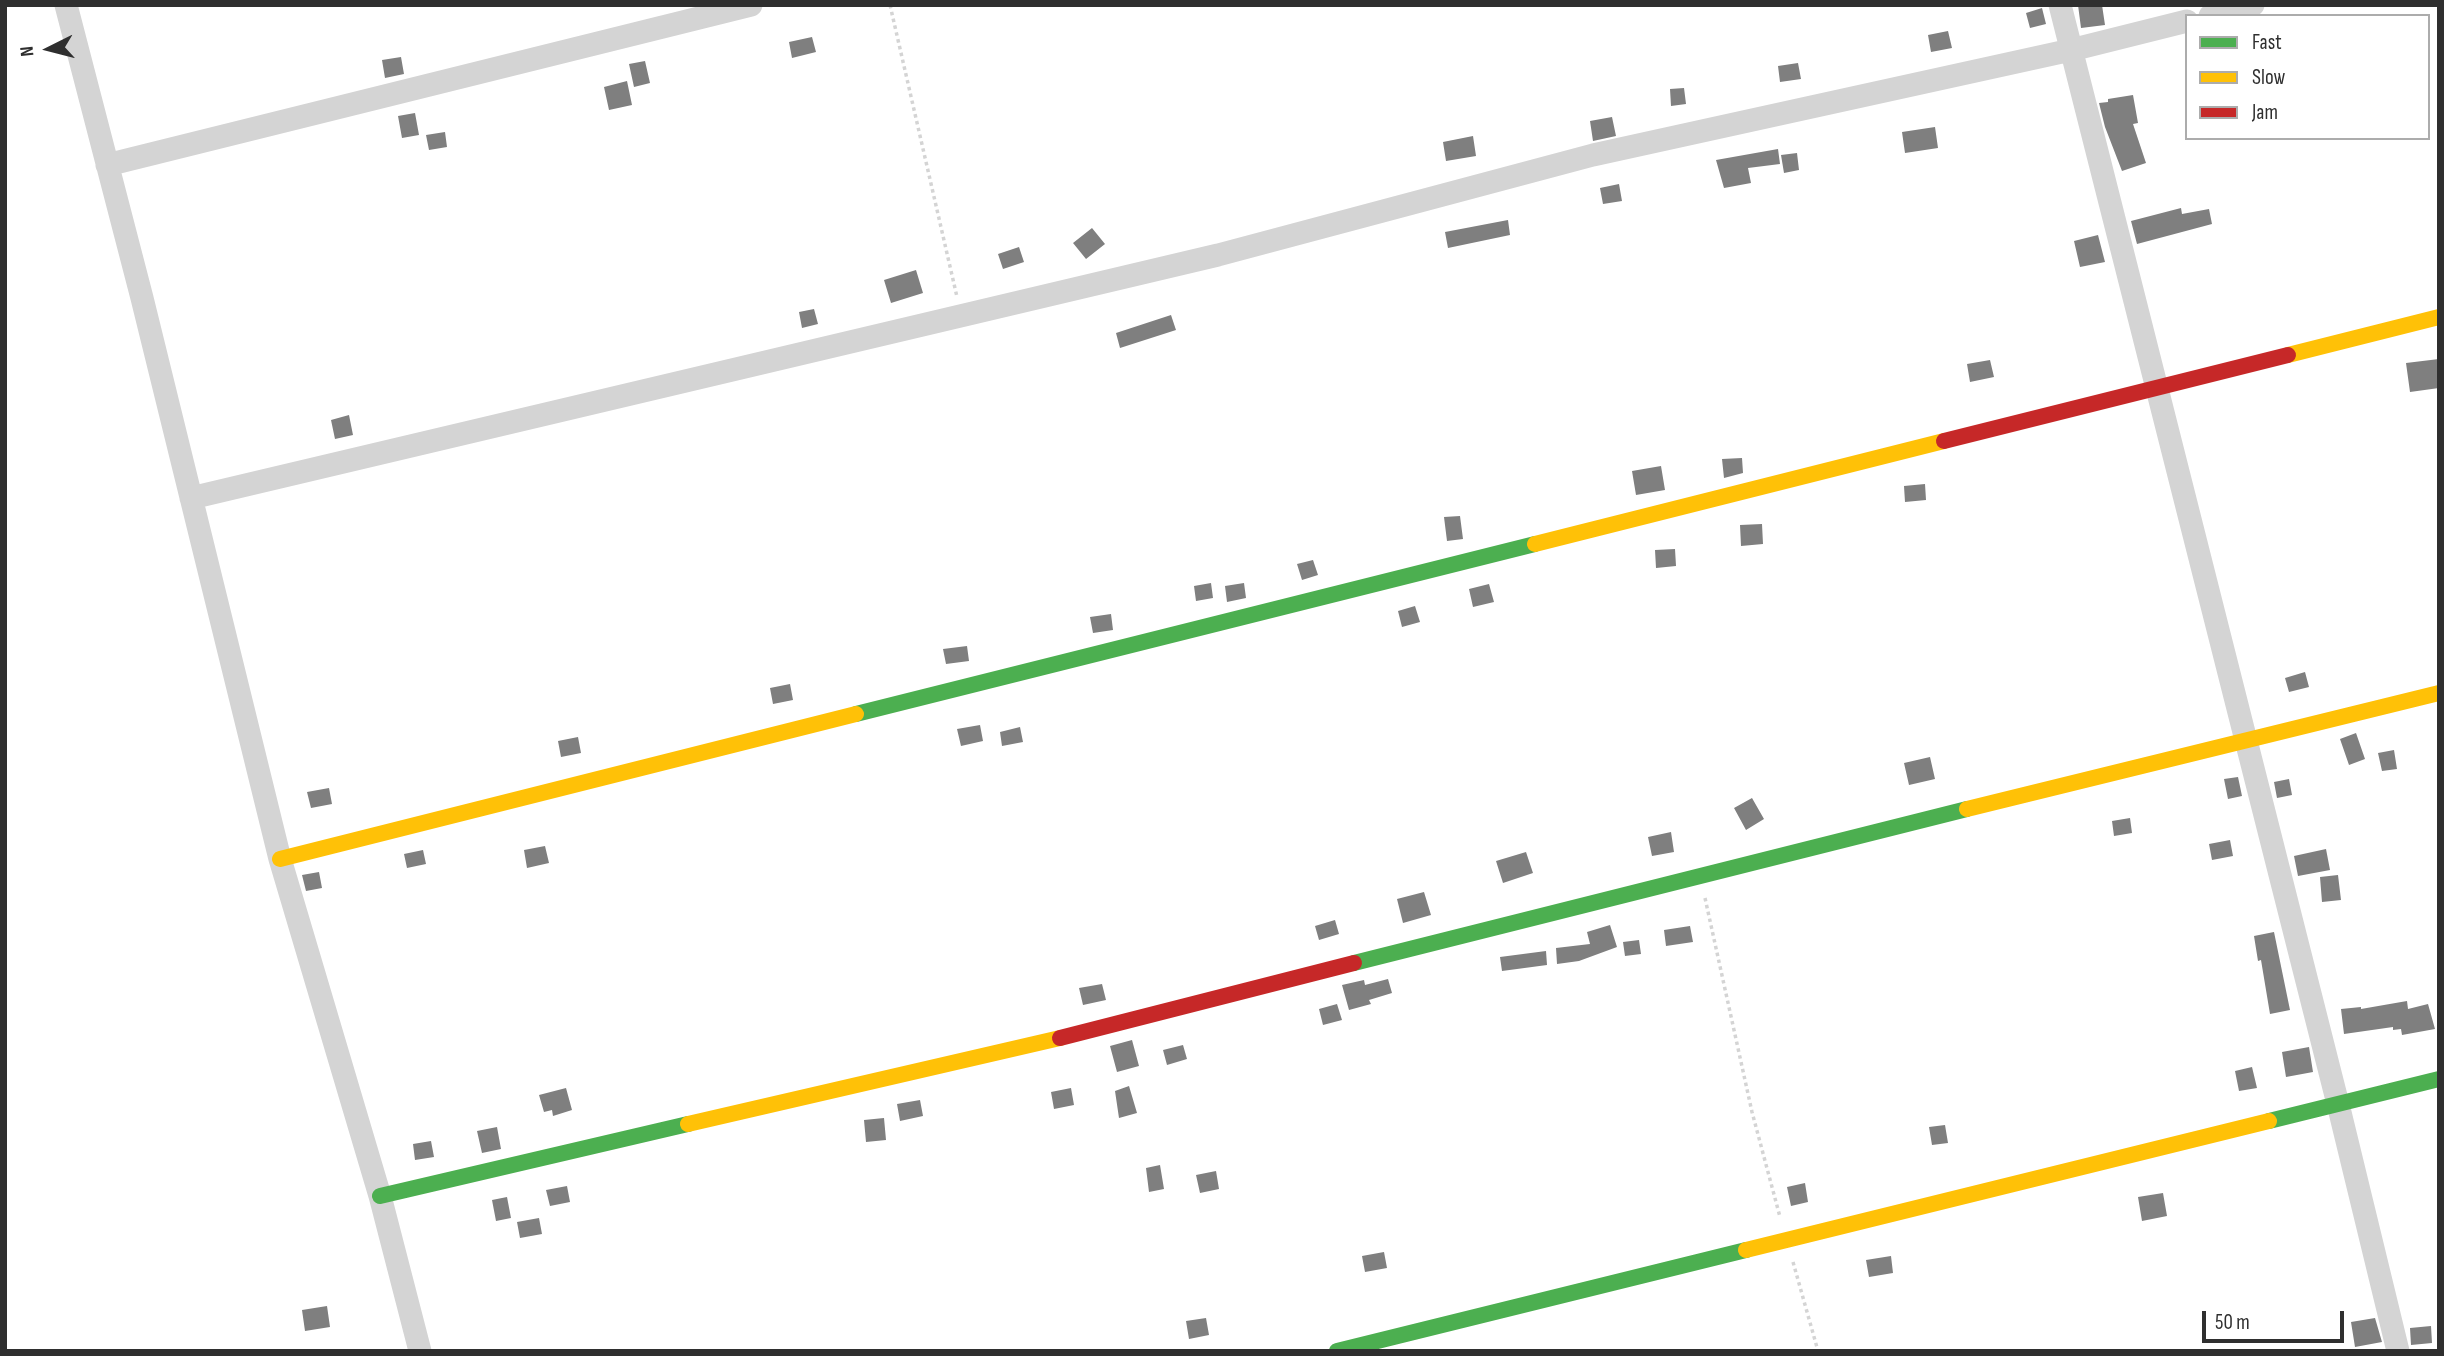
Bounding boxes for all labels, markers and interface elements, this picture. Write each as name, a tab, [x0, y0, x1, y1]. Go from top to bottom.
north arrow	[14, 14, 84, 84]
legend	[2185, 14, 2430, 140]
text: Fast	[2252, 30, 2282, 55]
text: N	[16, 45, 40, 57]
text: Slow	[2252, 65, 2285, 90]
text: Jam	[2252, 100, 2278, 125]
scale bar	[2206, 1296, 2348, 1340]
text: 50 m	[2215, 1310, 2250, 1335]

